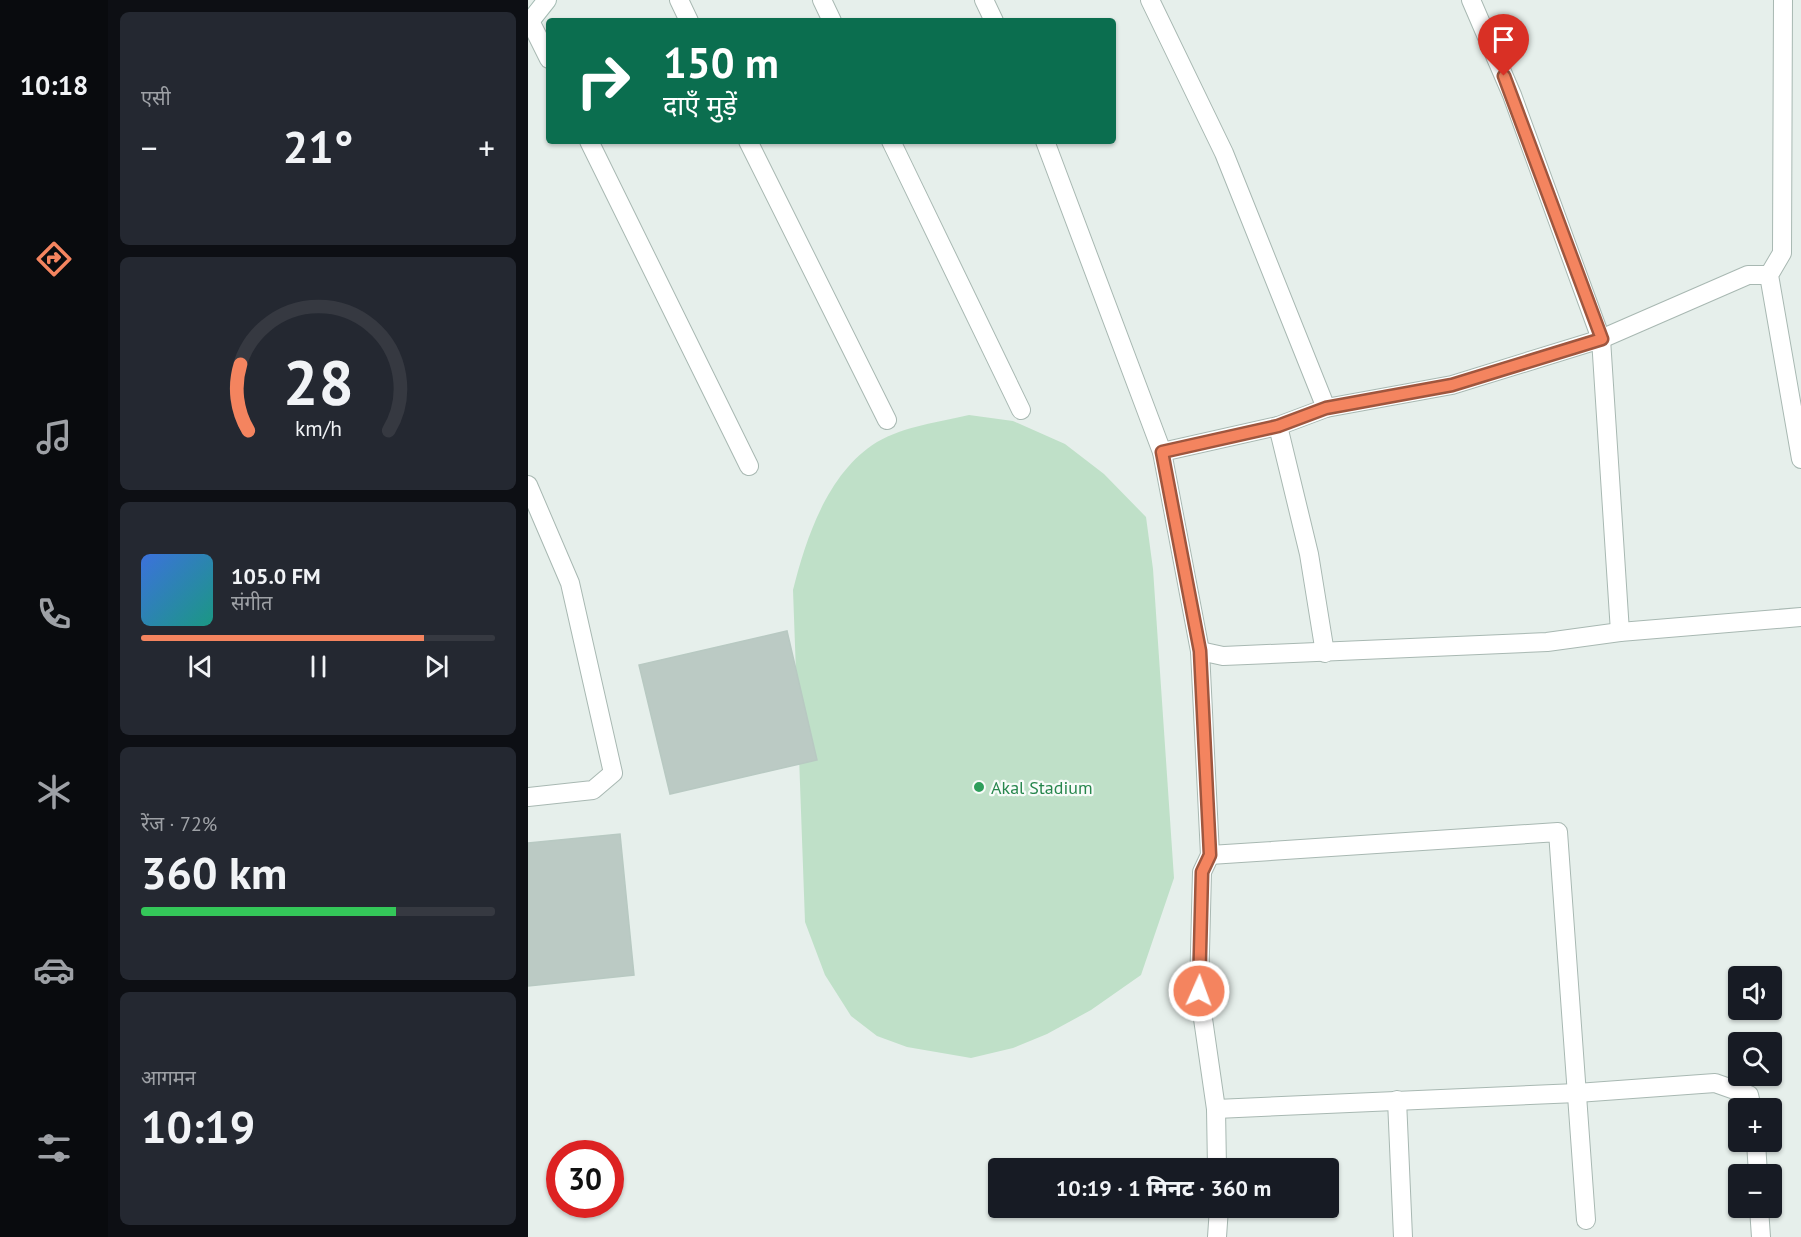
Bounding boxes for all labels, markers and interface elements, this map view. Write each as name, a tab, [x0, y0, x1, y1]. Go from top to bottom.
pin	[1478, 14, 1529, 76]
icon: arrive	[1487, 23, 1520, 56]
text: 150 m	[663, 35, 779, 90]
icon: right	[564, 42, 642, 120]
text: 10:18	[20, 68, 88, 102]
text: एसी	[141, 85, 171, 111]
text: दाएँ मुड़ें	[663, 88, 737, 122]
text: 21°	[283, 117, 353, 175]
text: −	[141, 126, 158, 169]
text: +	[478, 126, 495, 169]
icon: directions	[33, 238, 75, 280]
text: 28	[283, 341, 353, 422]
text: km/h	[294, 414, 341, 442]
icon: music	[33, 416, 75, 458]
text: 105.0 FM	[231, 562, 321, 590]
text: संगीत	[231, 590, 272, 616]
icon: phone	[33, 593, 75, 635]
icon: previous	[184, 650, 217, 683]
icon: pause	[302, 650, 335, 683]
icon: next	[420, 650, 453, 683]
icon: climate	[33, 771, 75, 813]
place label: Akal Stadium	[991, 776, 1093, 799]
marker: Akal Stadium	[972, 780, 986, 794]
text: रेंज · 72%	[141, 811, 217, 837]
text: 360 km	[141, 843, 287, 901]
icon: car	[33, 949, 75, 991]
position arrow	[1167, 959, 1231, 1023]
map controls	[1728, 966, 1782, 1218]
button: sound	[1728, 966, 1782, 1020]
button: search	[1728, 1032, 1782, 1086]
text: आगमन	[141, 1065, 196, 1091]
text: 10:19	[141, 1097, 255, 1155]
button: +	[1728, 1098, 1782, 1152]
icon: filters	[33, 1127, 75, 1169]
speed limit sign: 30	[546, 1140, 624, 1218]
button: −	[1728, 1164, 1782, 1218]
text: 10:19 · 1 मिनट · 360 m	[1056, 1174, 1271, 1202]

